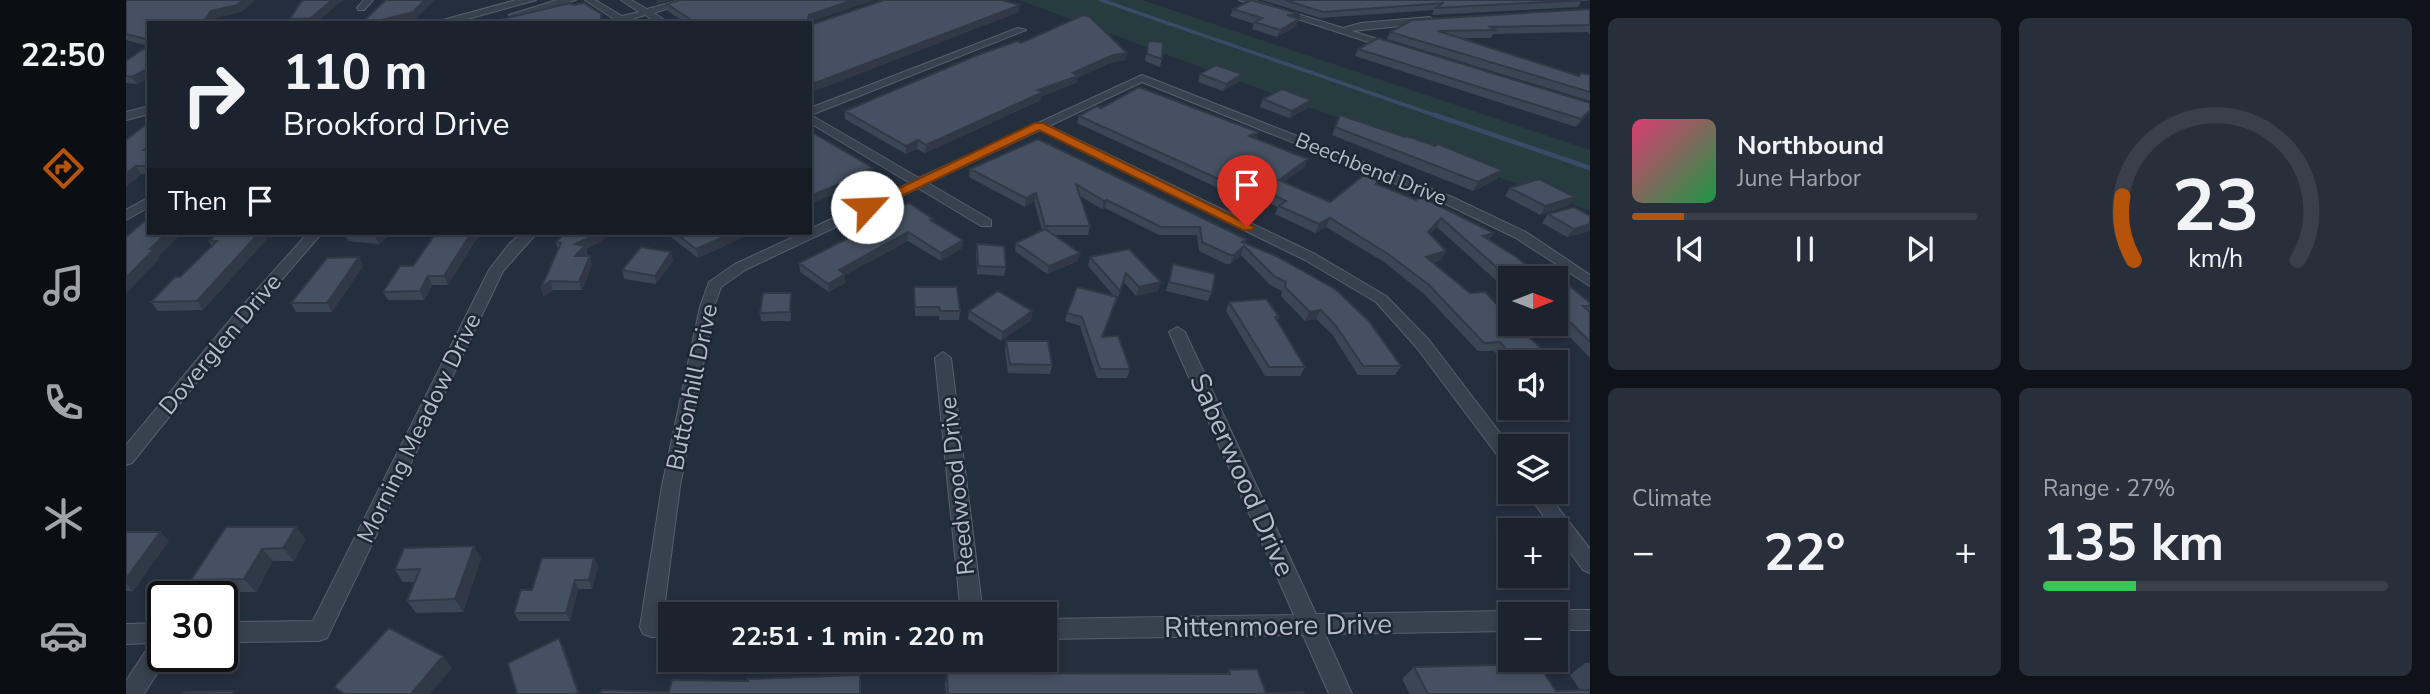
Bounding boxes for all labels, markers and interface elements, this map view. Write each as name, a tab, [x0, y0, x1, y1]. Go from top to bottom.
text: 22:50	[21, 34, 105, 77]
text: 110 m	[283, 39, 427, 106]
icon: right	[168, 49, 259, 140]
text: Brookford Drive	[283, 103, 510, 146]
street label: Beechbend Drive	[1291, 126, 1451, 212]
text: Northbound	[1737, 128, 1884, 163]
icon: directions	[39, 144, 88, 193]
pin	[1217, 155, 1277, 227]
text: 23	[2172, 156, 2259, 256]
text: June Harbor	[1737, 163, 1861, 194]
icon: arrive	[1228, 166, 1266, 204]
position arrow	[830, 170, 904, 244]
icon: arrive	[241, 182, 279, 220]
text: Then	[168, 184, 227, 219]
icon: previous	[1671, 230, 1709, 268]
icon: pause	[1786, 230, 1824, 268]
icon: next	[1901, 230, 1939, 268]
text: km/h	[2188, 242, 2243, 276]
icon: music	[39, 261, 88, 310]
north arrow	[1498, 266, 1568, 336]
map controls	[1498, 266, 1568, 672]
street label: Doverglen Drive	[152, 267, 288, 421]
street label: Buttonhill Drive	[659, 301, 725, 473]
street label: Morning Meadow Drive	[349, 308, 489, 548]
button: sound	[1498, 350, 1568, 420]
street label: Saberwood Drive	[1180, 367, 1304, 583]
icon: phone	[39, 378, 88, 427]
street label: Reedwood Drive	[932, 395, 982, 577]
button: layers	[1498, 434, 1568, 504]
text: Range · 27%	[2043, 473, 2175, 504]
text: Climate	[1632, 483, 1712, 514]
icon: climate	[39, 494, 88, 543]
text: 135 km	[2043, 507, 2224, 578]
text: 22°	[1763, 517, 1846, 588]
button: +	[1498, 518, 1568, 588]
text: −	[1632, 527, 1655, 578]
text: +	[1954, 527, 1977, 578]
speed limit sign: 30	[147, 581, 238, 672]
button: −	[1498, 602, 1568, 672]
street label: Rittenmoere Drive	[1164, 605, 1392, 647]
icon: car	[39, 611, 88, 660]
text: 22:51 · 1 min · 220 m	[731, 619, 984, 654]

